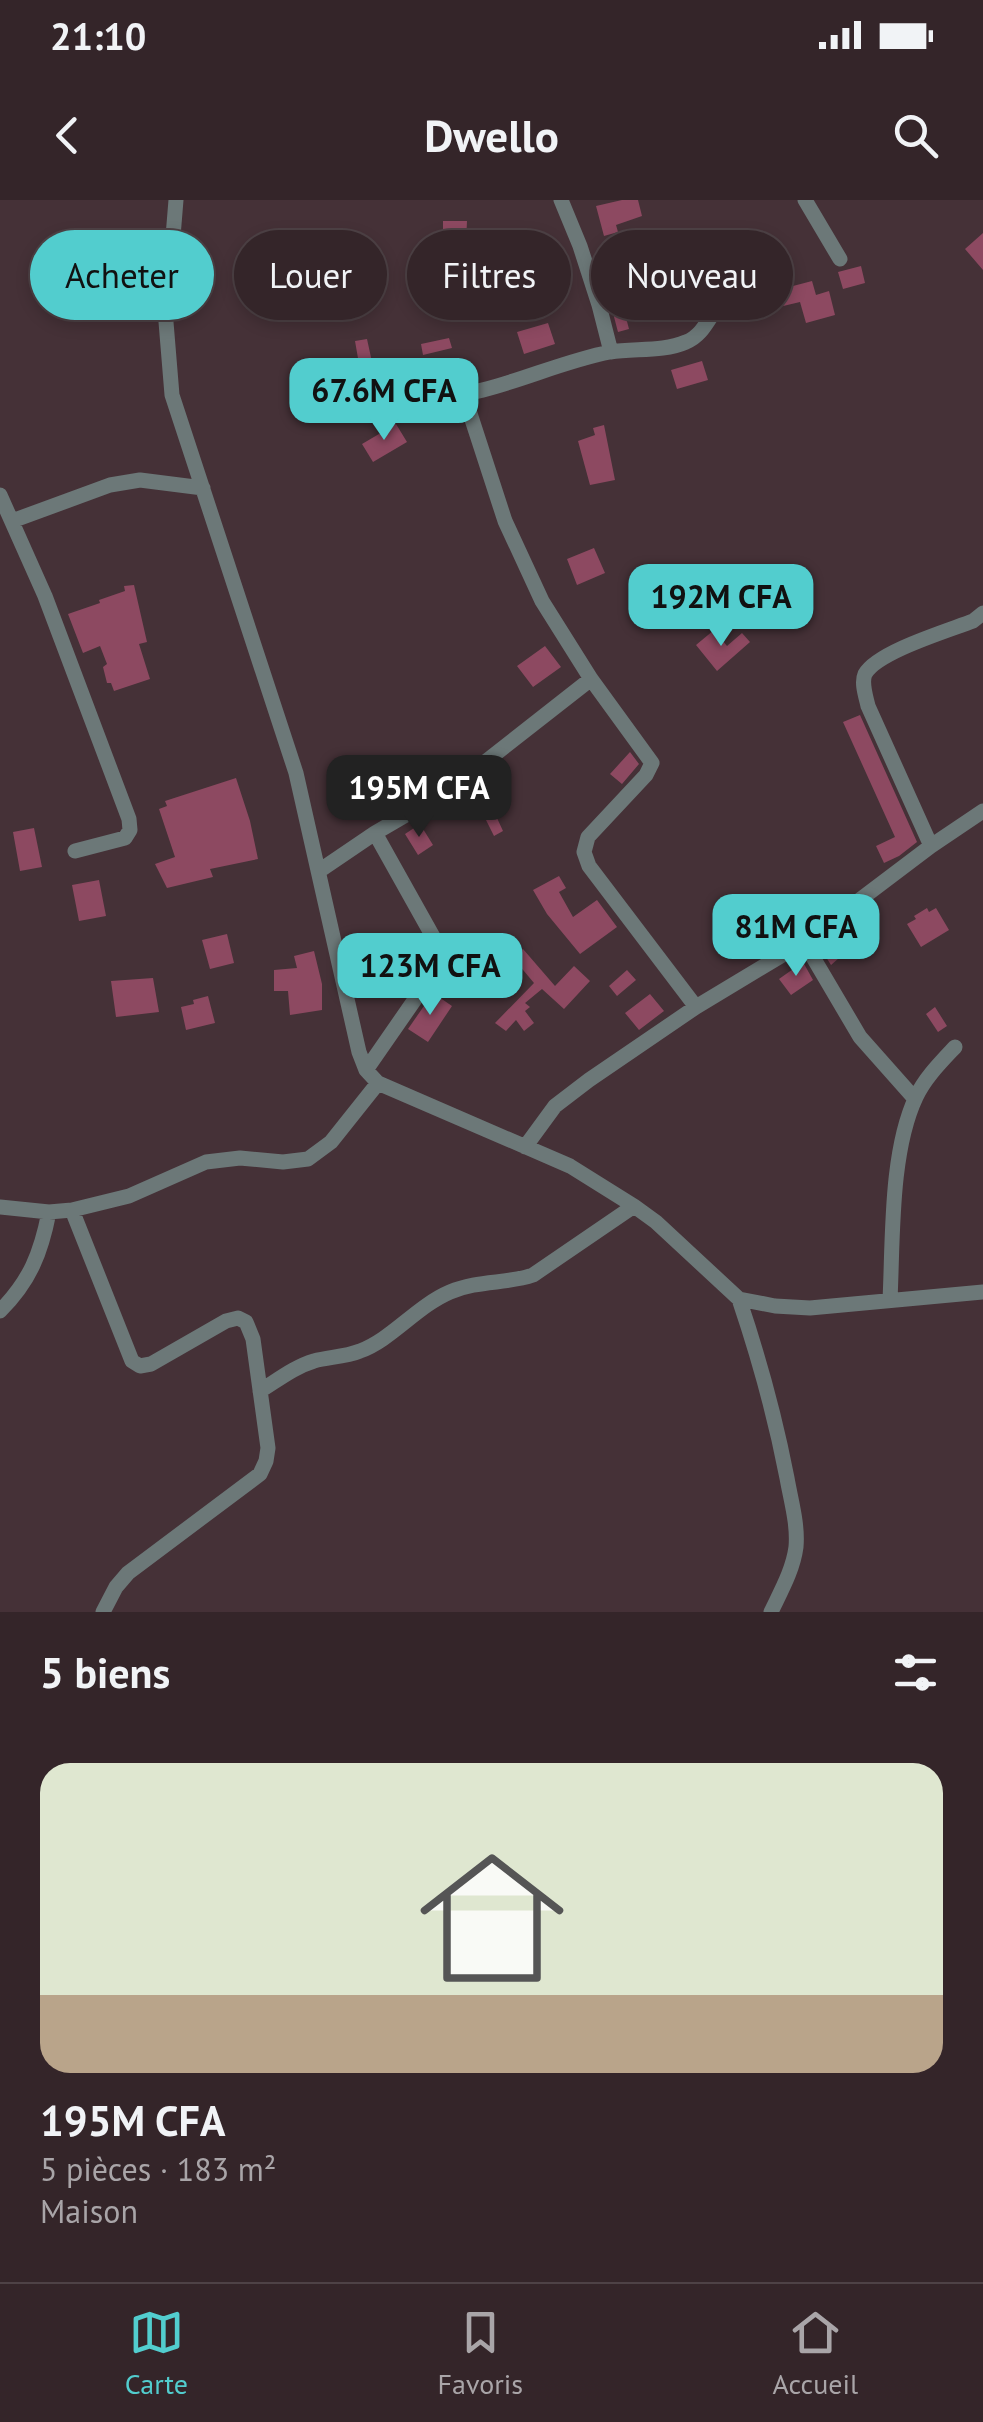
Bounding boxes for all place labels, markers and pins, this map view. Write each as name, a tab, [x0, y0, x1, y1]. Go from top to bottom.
pin: 67.6M CFA	[270, 358, 498, 443]
pin: 192M CFA	[618, 564, 824, 649]
pin: 195M CFA	[316, 755, 522, 840]
pin: 81M CFA	[704, 894, 888, 979]
pin: 123M CFA	[327, 933, 533, 1018]

